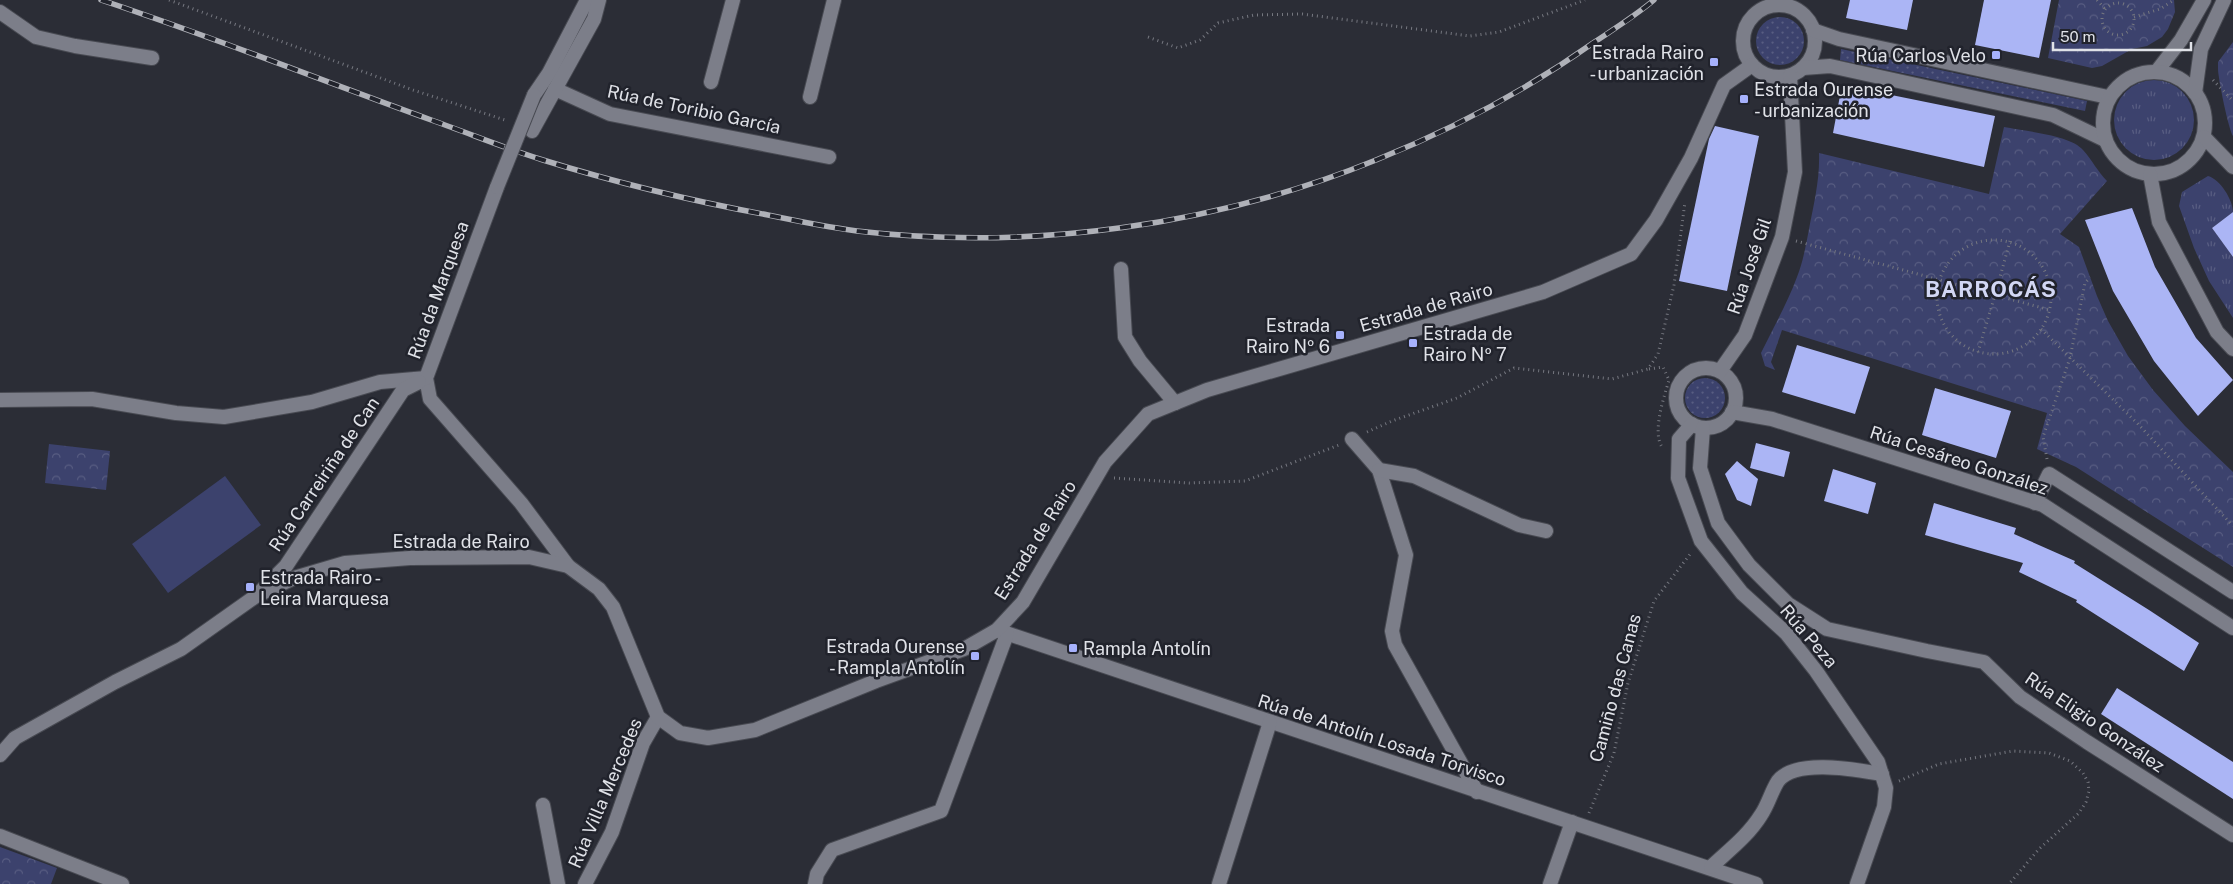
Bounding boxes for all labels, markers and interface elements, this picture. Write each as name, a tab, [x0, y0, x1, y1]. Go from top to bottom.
scale bar	[2053, 20, 2190, 52]
text: 50 m	[2060, 28, 2095, 45]
place label: Estrada Rairo - urbanización	[1589, 42, 1704, 84]
place label: Rúa Carlos Velo	[1855, 45, 1986, 66]
marker: Rúa Carlos Velo	[1990, 49, 2002, 61]
marker: Estrada Rairo - urbanización	[1708, 56, 1720, 68]
place label: Estrada Ourense - urbanización	[1754, 79, 1893, 121]
street label: Rúa de Toribio García	[605, 80, 783, 138]
marker: Estrada Ourense - urbanización	[1738, 93, 1750, 105]
street label: Rúa José Gil	[1723, 215, 1775, 317]
street label: Rúa da Marquesa	[403, 218, 473, 362]
district label: BARROCÁS	[1925, 276, 2057, 302]
street label: Estrada de Rairo	[1357, 278, 1495, 336]
place label: Estrada Rairo Nº 6	[1246, 315, 1330, 357]
place label: Estrada de Rairo Nº 7	[1423, 323, 1512, 365]
marker: Estrada Rairo Nº 6	[1334, 329, 1346, 341]
marker: Estrada de Rairo Nº 7	[1407, 337, 1419, 349]
street label: Rúa Carreiriña de Can	[265, 393, 383, 555]
street label: Rúa Cesáreo González	[1867, 421, 2051, 499]
street label: Estrada de Rairo	[990, 476, 1080, 604]
street label: Estrada de Rairo	[392, 531, 530, 552]
place label: Estrada Rairo - Leira Marquesa	[260, 567, 389, 609]
marker: Estrada Rairo - Leira Marquesa	[244, 581, 256, 593]
street label: Rúa Peza	[1776, 600, 1842, 672]
street label: Camiño das Canas	[1585, 612, 1645, 764]
place label: Estrada Ourense - Rampla Antolín	[826, 636, 965, 678]
place label: Rampla Antolín	[1083, 638, 1211, 659]
marker: Rampla Antolín	[1067, 642, 1079, 654]
marker: Estrada Ourense - Rampla Antolín	[969, 650, 981, 662]
street label: Rúa Eligio González	[2021, 668, 2169, 776]
street label: Rúa de Antolín Losada Torvisco	[1255, 690, 1509, 790]
street label: Rúa Villa Mercedes	[564, 715, 646, 871]

